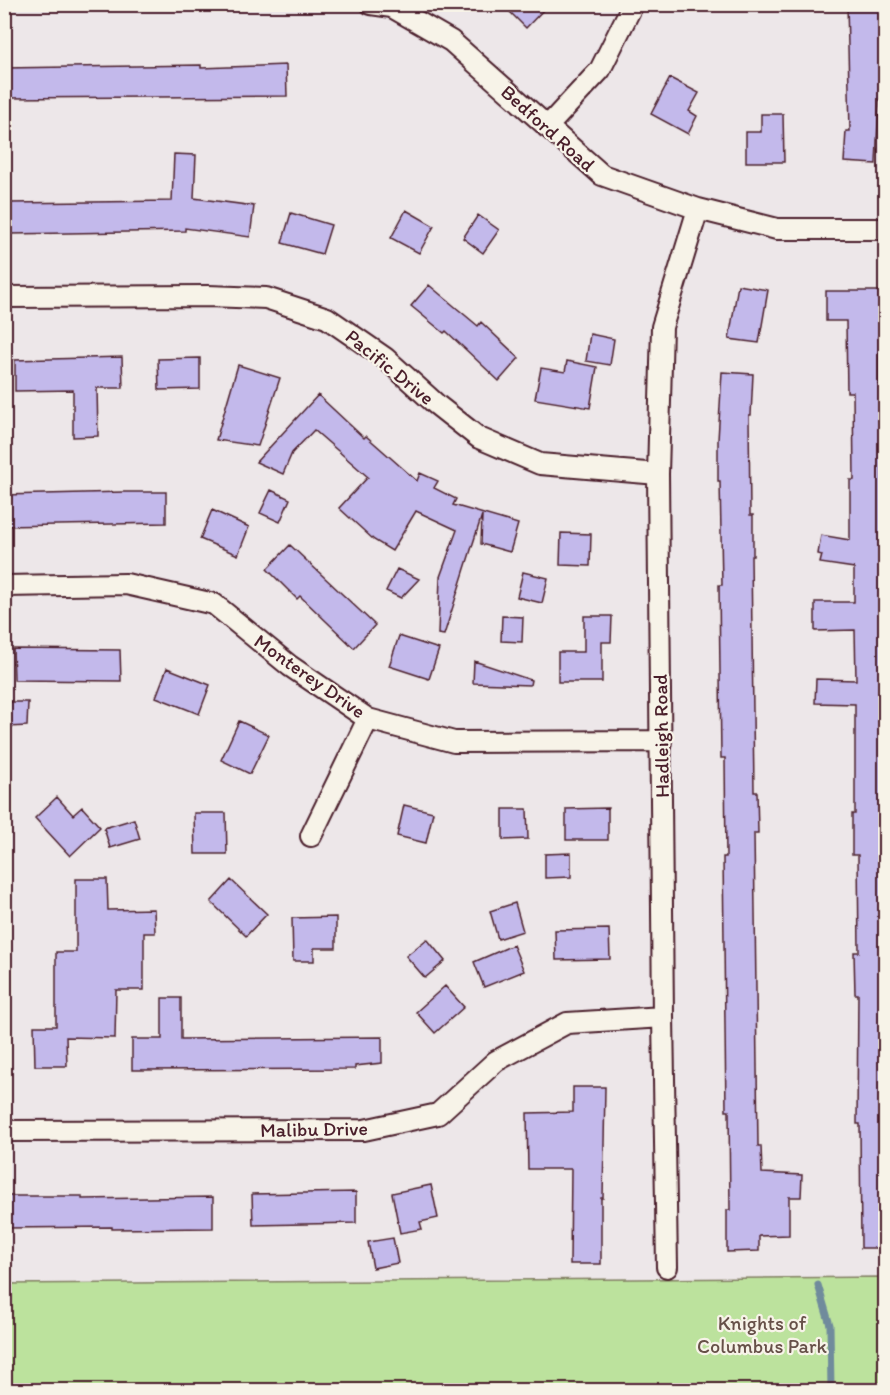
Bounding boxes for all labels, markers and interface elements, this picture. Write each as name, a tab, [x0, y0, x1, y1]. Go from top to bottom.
street label: Bedford Road	[496, 80, 600, 177]
street label: Pacific Drive	[341, 324, 439, 410]
street label: Monterey Drive	[250, 629, 370, 723]
street label: Hadleigh Road	[648, 674, 674, 798]
street label: Malibu Drive	[260, 1116, 368, 1142]
park label: Knights of Columbus Park	[697, 1311, 828, 1358]

